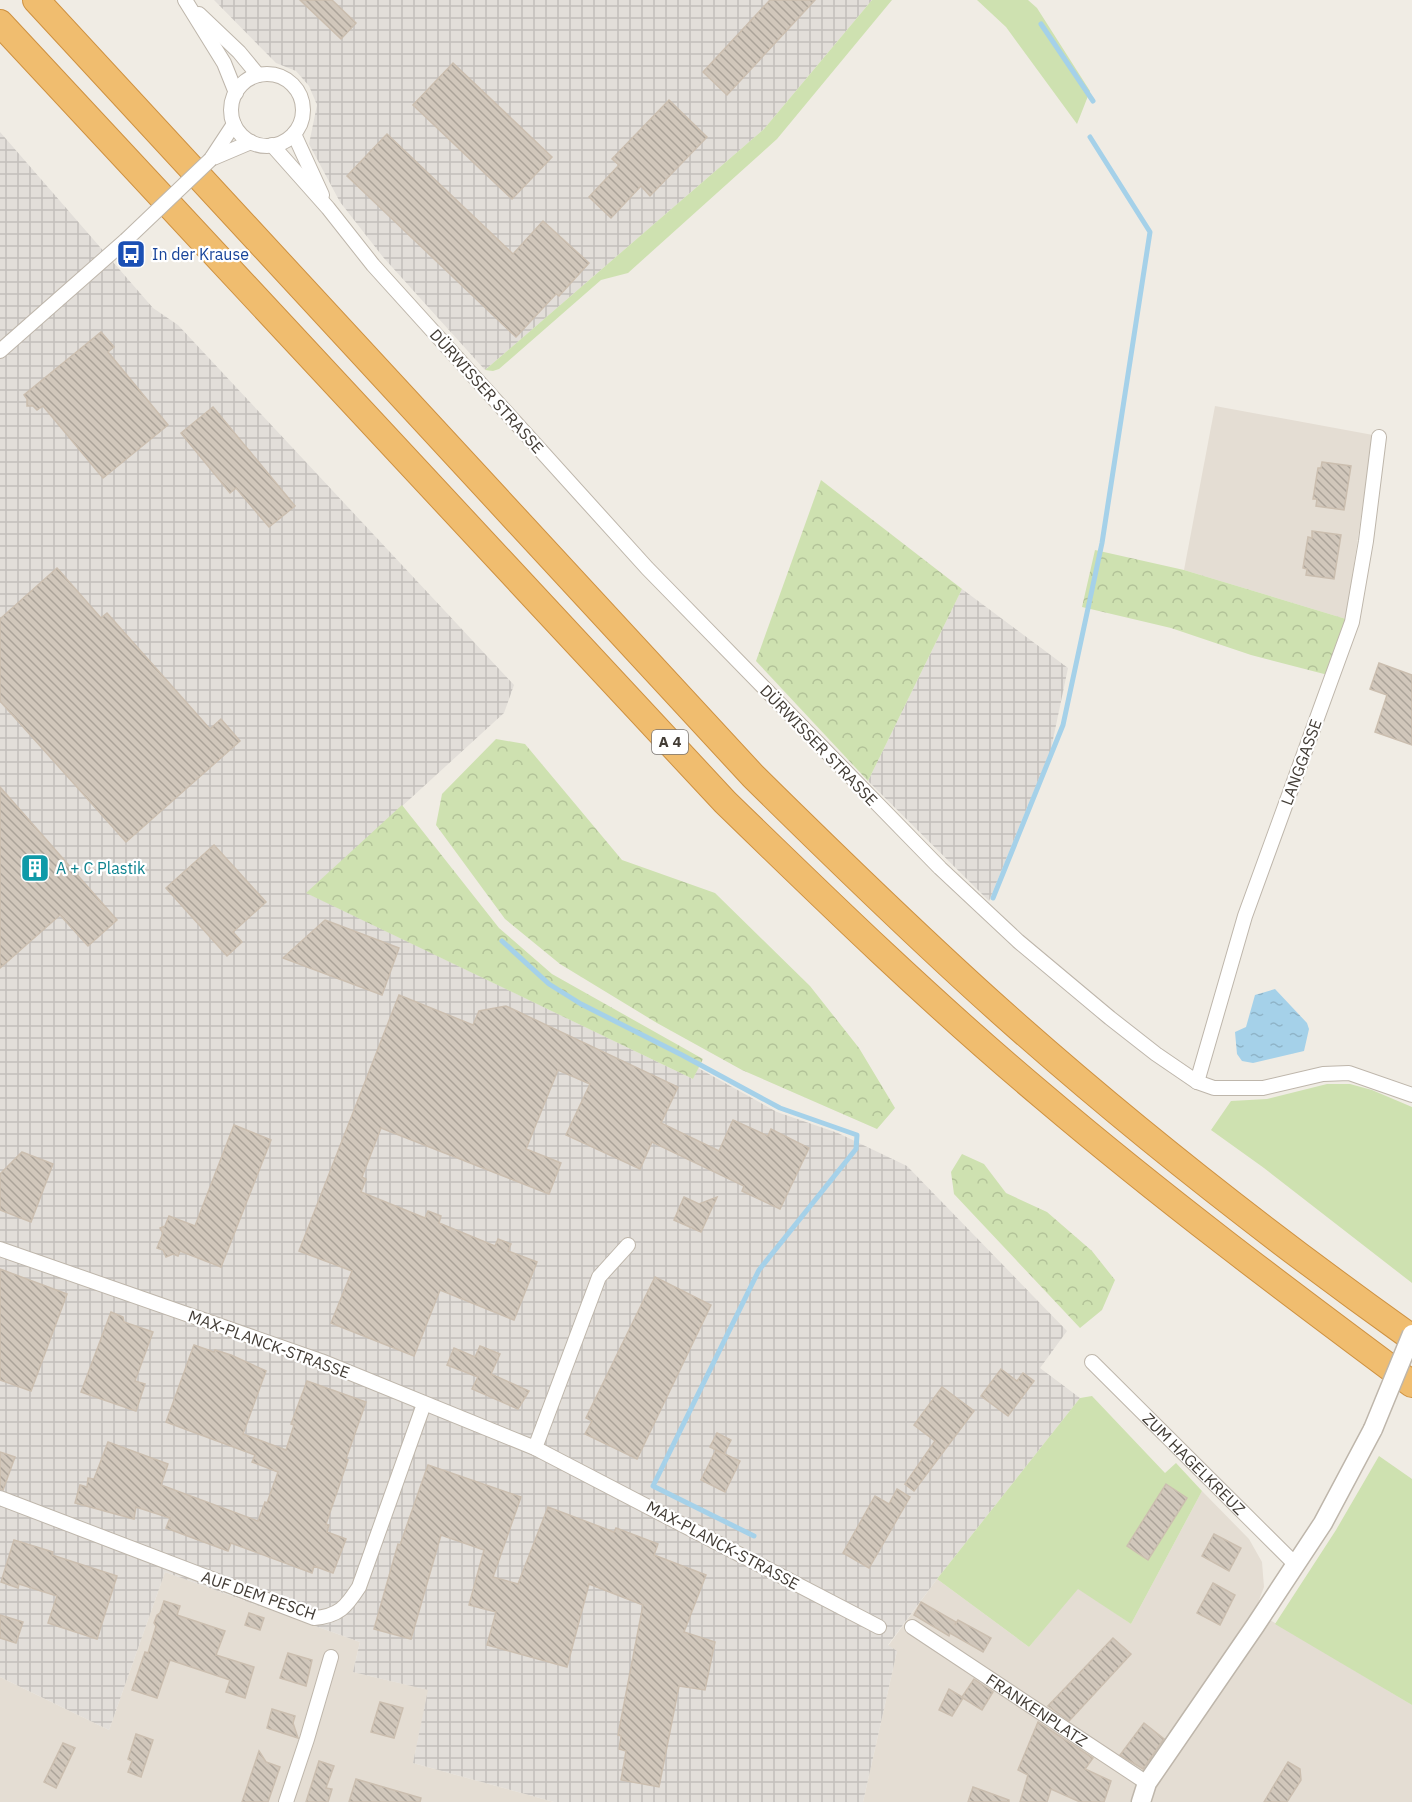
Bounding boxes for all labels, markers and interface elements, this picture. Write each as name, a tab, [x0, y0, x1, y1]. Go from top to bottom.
bus stop icon: In der Krause	[115, 238, 147, 270]
place label: In der Krause	[152, 244, 249, 264]
street label: DÜRWISSER STRASSE	[426, 325, 548, 457]
street label: DÜRWISSER STRASSE	[756, 680, 882, 810]
street label: LANGGASSE	[1276, 716, 1326, 808]
road number: A 4	[652, 730, 688, 754]
building icon: A + C Plastik	[19, 852, 51, 884]
place label: A + C Plastik	[56, 858, 146, 878]
street label: MAX-PLANCK-STRASSE	[186, 1305, 352, 1383]
street label: ZUM HAGELKREUZ	[1139, 1408, 1250, 1519]
street label: MAX-PLANCK-STRASSE	[643, 1496, 803, 1594]
street label: AUF DEM PESCH	[199, 1566, 319, 1624]
street label: FRANKENPLATZ	[983, 1669, 1091, 1751]

